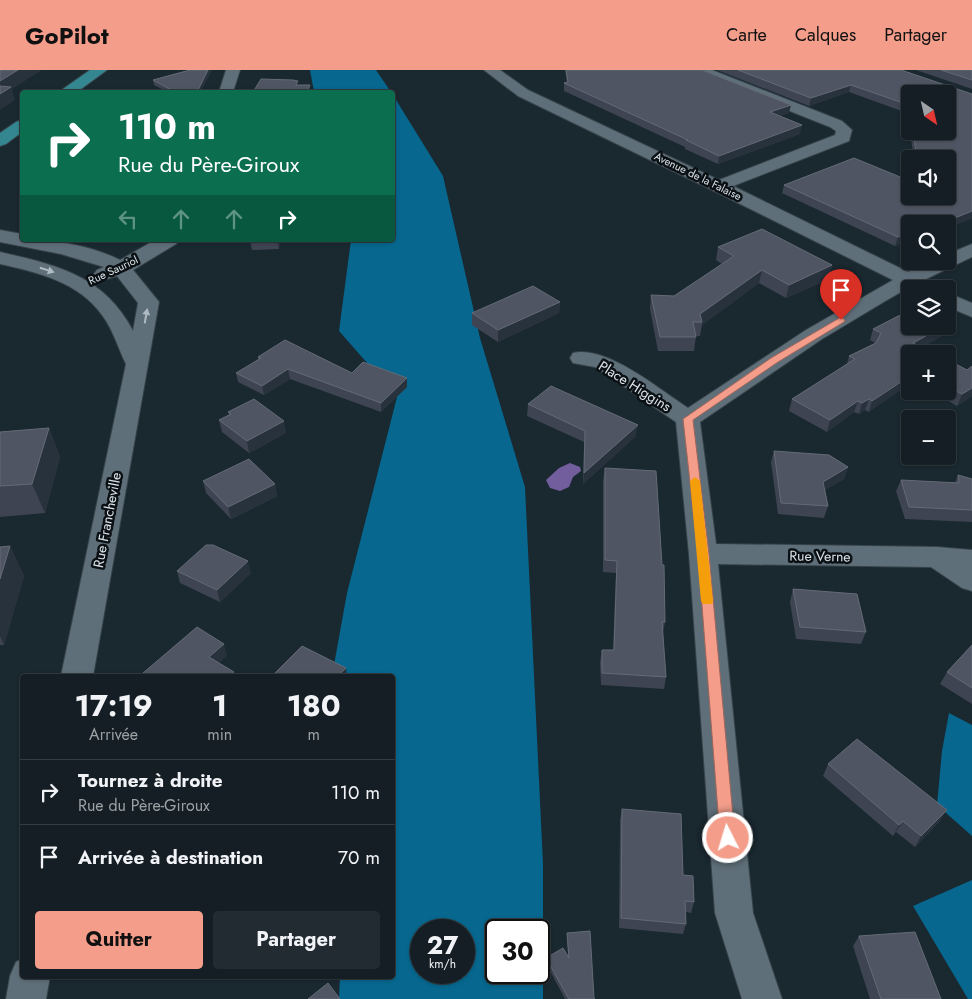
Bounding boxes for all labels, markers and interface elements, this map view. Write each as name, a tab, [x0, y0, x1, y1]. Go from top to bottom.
text: GoPilot	[25, 18, 109, 53]
text: Carte	[726, 22, 767, 48]
text: Calques	[795, 22, 856, 48]
text: Partager	[884, 22, 947, 48]
north arrow	[901, 85, 956, 140]
map controls	[901, 85, 956, 465]
text: 110 m	[118, 102, 216, 152]
icon: right	[35, 110, 100, 175]
text: Rue du Père-Giroux	[118, 148, 299, 180]
street label: Avenue de la Falaise	[652, 148, 745, 204]
button: sound	[901, 150, 956, 205]
icon: left	[114, 205, 142, 233]
icon: ahead	[167, 205, 195, 233]
icon: ahead	[220, 205, 248, 233]
icon: right	[273, 205, 301, 233]
button: search	[901, 215, 956, 270]
street label: Rue Sauriol	[86, 252, 140, 288]
one-way arrow	[40, 266, 55, 274]
pin	[820, 269, 862, 320]
icon: arrive	[827, 276, 855, 304]
button: layers	[901, 280, 956, 335]
one-way arrow	[143, 307, 151, 323]
button: +	[901, 345, 956, 400]
street label: Place Higgins	[595, 356, 675, 416]
button: −	[901, 410, 956, 465]
street label: Rue Francheville	[88, 471, 126, 569]
street label: Rue Verne	[789, 545, 851, 567]
text: 17:19	[74, 684, 153, 727]
text: 1	[212, 684, 227, 727]
text: 180	[287, 684, 341, 727]
text: Arrivée	[89, 723, 138, 746]
text: min	[207, 723, 232, 746]
text: m	[307, 723, 320, 746]
text: Tournez à droite	[78, 767, 223, 794]
icon: right	[35, 778, 63, 806]
text: 110 m	[331, 779, 380, 806]
text: Rue du Père-Giroux	[78, 794, 210, 817]
position arrow	[701, 811, 753, 863]
icon: arrive	[35, 843, 63, 871]
text: Arrivée à destination	[78, 844, 263, 871]
text: 70 m	[338, 844, 380, 871]
button: Quitter	[35, 911, 203, 969]
button: Partager	[213, 911, 380, 969]
speed limit sign: 30	[485, 919, 550, 984]
text: 27	[427, 927, 458, 963]
text: km/h	[429, 955, 456, 973]

